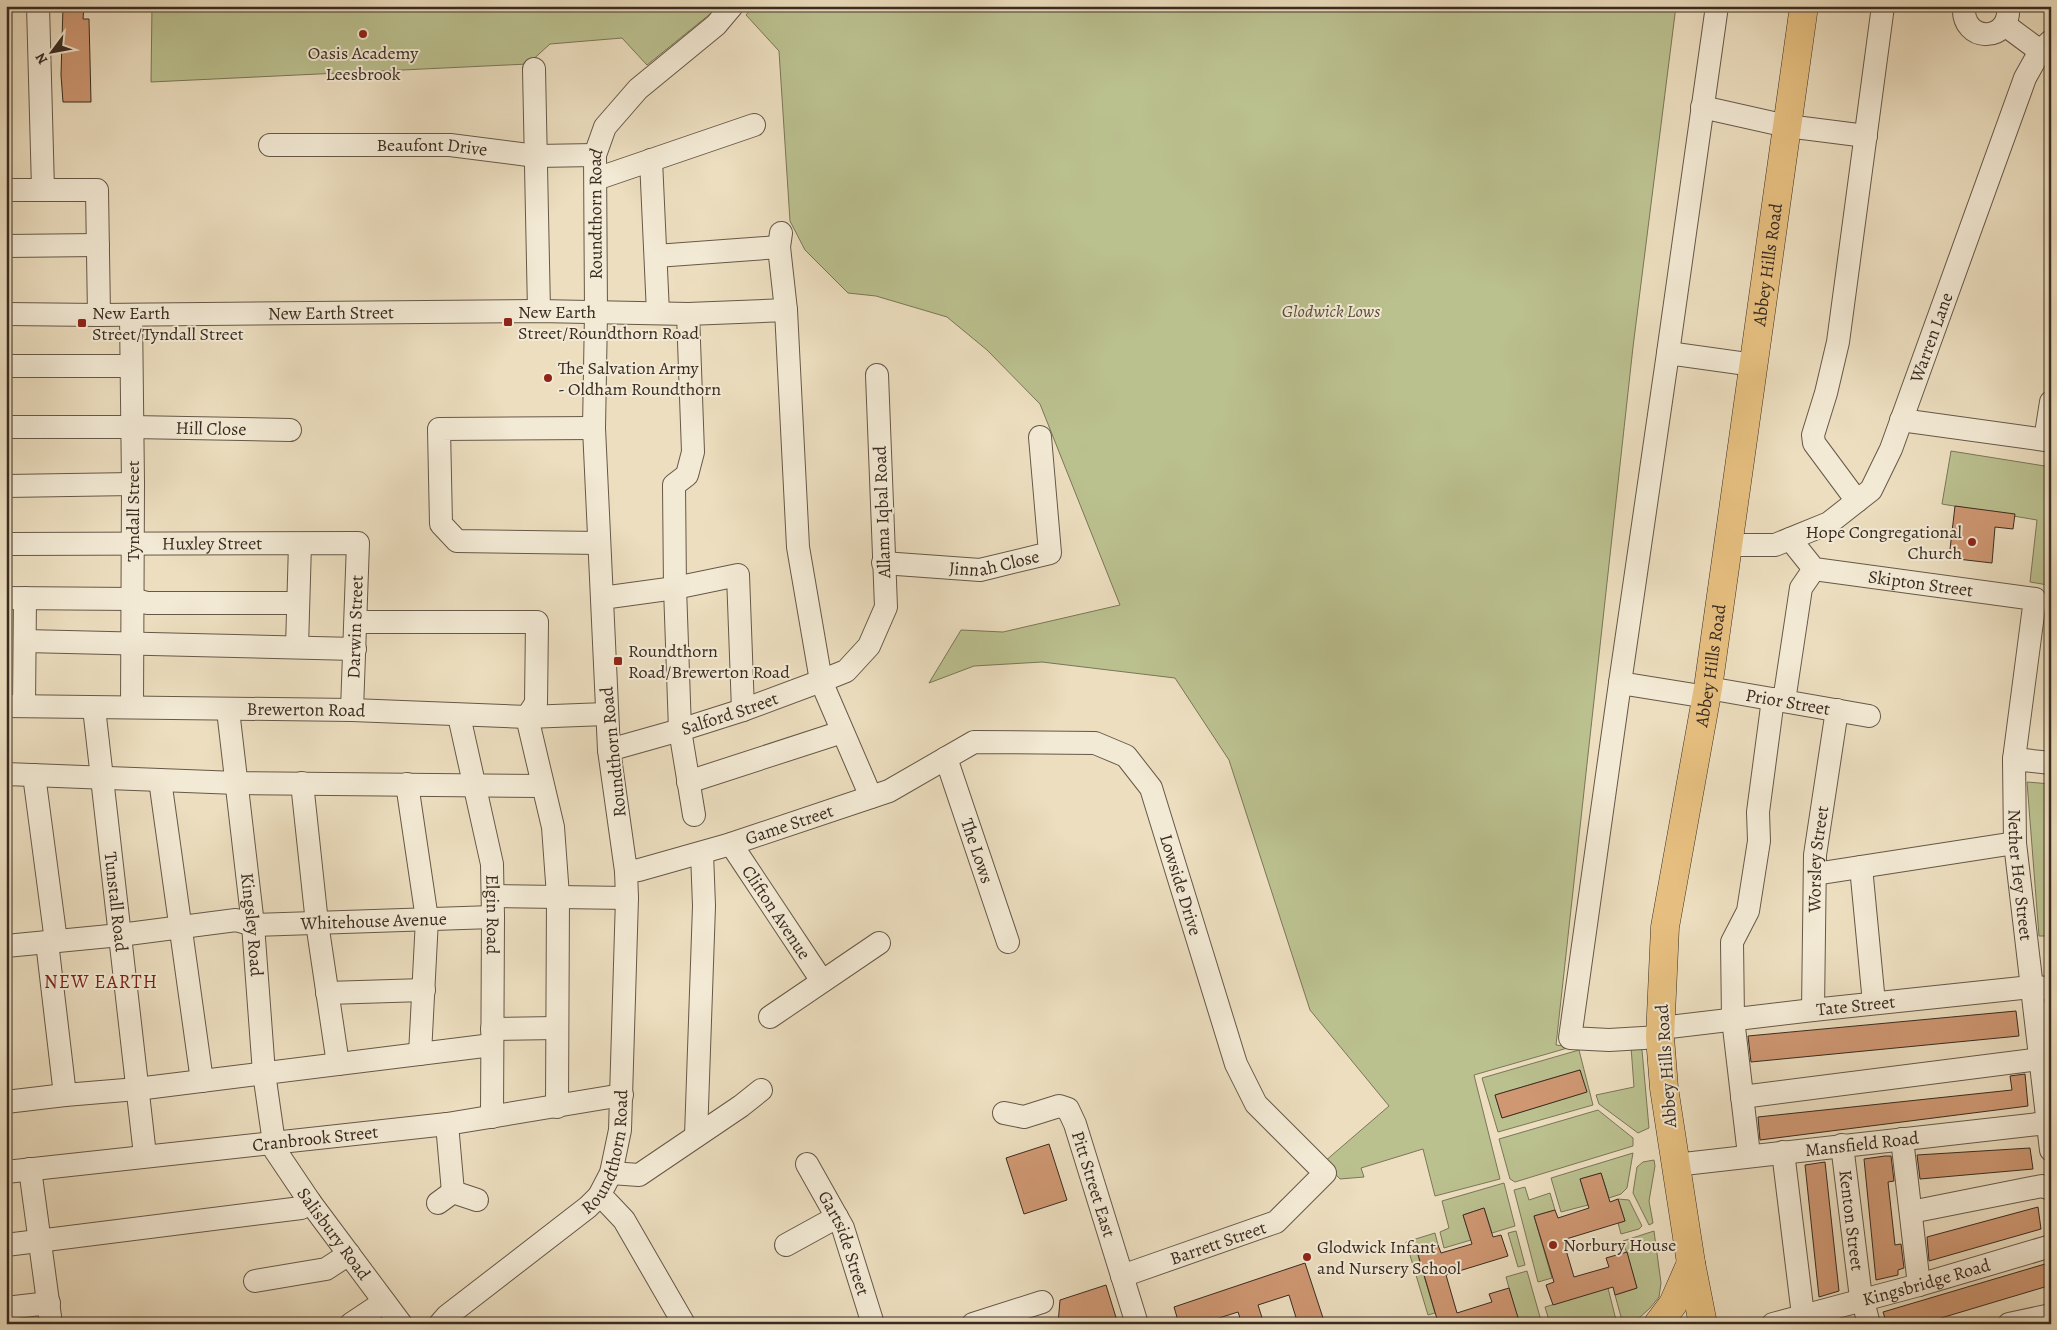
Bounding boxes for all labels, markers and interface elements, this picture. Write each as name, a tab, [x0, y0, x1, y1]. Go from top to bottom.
north arrow	[28, 28, 78, 78]
marker: Oasis Academy Leesbrook	[357, 28, 369, 40]
place label: Oasis Academy Leesbrook	[308, 41, 419, 86]
text: N	[31, 49, 52, 68]
street label: Beaufont Drive	[376, 133, 489, 162]
street label: Roundthorn Road	[583, 144, 609, 280]
street label: Abbey Hills Road	[1747, 201, 1788, 328]
street label: Warren Lane	[1904, 289, 1959, 387]
park label: Glodwick Lows	[1282, 299, 1380, 323]
street label: New Earth Street	[268, 300, 394, 325]
place label: New Earth Street/Roundthorn Road	[518, 300, 700, 345]
place label: New Earth Street/Tyndall Street	[92, 301, 244, 346]
marker: New Earth Street/Roundthorn Road	[502, 316, 514, 328]
marker: New Earth Street/Tyndall Street	[76, 317, 88, 329]
place label: The Salvation Army - Oldham Roundthorn	[558, 356, 721, 401]
marker: The Salvation Army - Oldham Roundthorn	[542, 372, 554, 384]
street label: Hill Close	[175, 416, 247, 441]
street label: Allama Iqbal Road	[868, 445, 896, 580]
street label: Tyndall Street	[121, 460, 145, 562]
place label: Hope Congregational Church	[1806, 520, 1963, 565]
street label: Huxley Street	[162, 531, 262, 556]
marker: Hope Congregational Church	[1966, 536, 1978, 548]
street label: Jinnah Close	[948, 544, 1042, 582]
street label: Skipton Street	[1867, 564, 1975, 602]
street label: Darwin Street	[341, 575, 369, 679]
street label: Abbey Hills Road	[1689, 602, 1732, 730]
place label: Roundthorn Road/Brewerton Road	[628, 639, 790, 684]
marker: Roundthorn Road/Brewerton Road	[612, 655, 624, 667]
street label: Prior Street	[1744, 683, 1832, 721]
street label: Roundthorn Road	[594, 685, 632, 818]
street label: Salford Street	[678, 686, 782, 741]
street label: Brewerton Road	[247, 697, 366, 723]
street label: Game Street	[742, 799, 836, 850]
street label: Worsley Street	[1802, 804, 1834, 914]
street label: Nether Hey Street	[2003, 809, 2038, 942]
street label: The Lows	[955, 815, 999, 887]
street label: Lowside Drive	[1154, 831, 1208, 938]
street label: Tunstall Road	[98, 851, 134, 953]
street label: Clifton Avenue	[736, 860, 816, 964]
street label: Kingsley Road	[235, 871, 269, 978]
street label: Elgin Road	[480, 874, 505, 955]
street label: Whitehouse Avenue	[299, 907, 447, 935]
district label: NEW EARTH	[44, 969, 158, 995]
street label: Tate Street	[1815, 989, 1896, 1022]
street label: Abbey Hills Road	[1650, 1003, 1682, 1129]
street label: Roundthorn Road	[576, 1089, 633, 1220]
street label: Cranbrook Street	[251, 1120, 379, 1157]
street label: Mansfield Road	[1804, 1126, 1920, 1162]
street label: Pitt Street East	[1066, 1128, 1121, 1240]
street label: Kenton Street	[1833, 1169, 1870, 1272]
street label: Salisbury Road	[292, 1183, 376, 1285]
street label: Gartside Street	[812, 1186, 875, 1299]
street label: Barrett Street	[1167, 1215, 1269, 1271]
place label: Norbury House	[1563, 1233, 1676, 1257]
place label: Glodwick Infant and Nursery School	[1317, 1235, 1461, 1280]
marker: Norbury House	[1547, 1239, 1559, 1251]
marker: Glodwick Infant and Nursery School	[1301, 1251, 1313, 1263]
street label: Kingsbridge Road	[1860, 1253, 1993, 1312]

